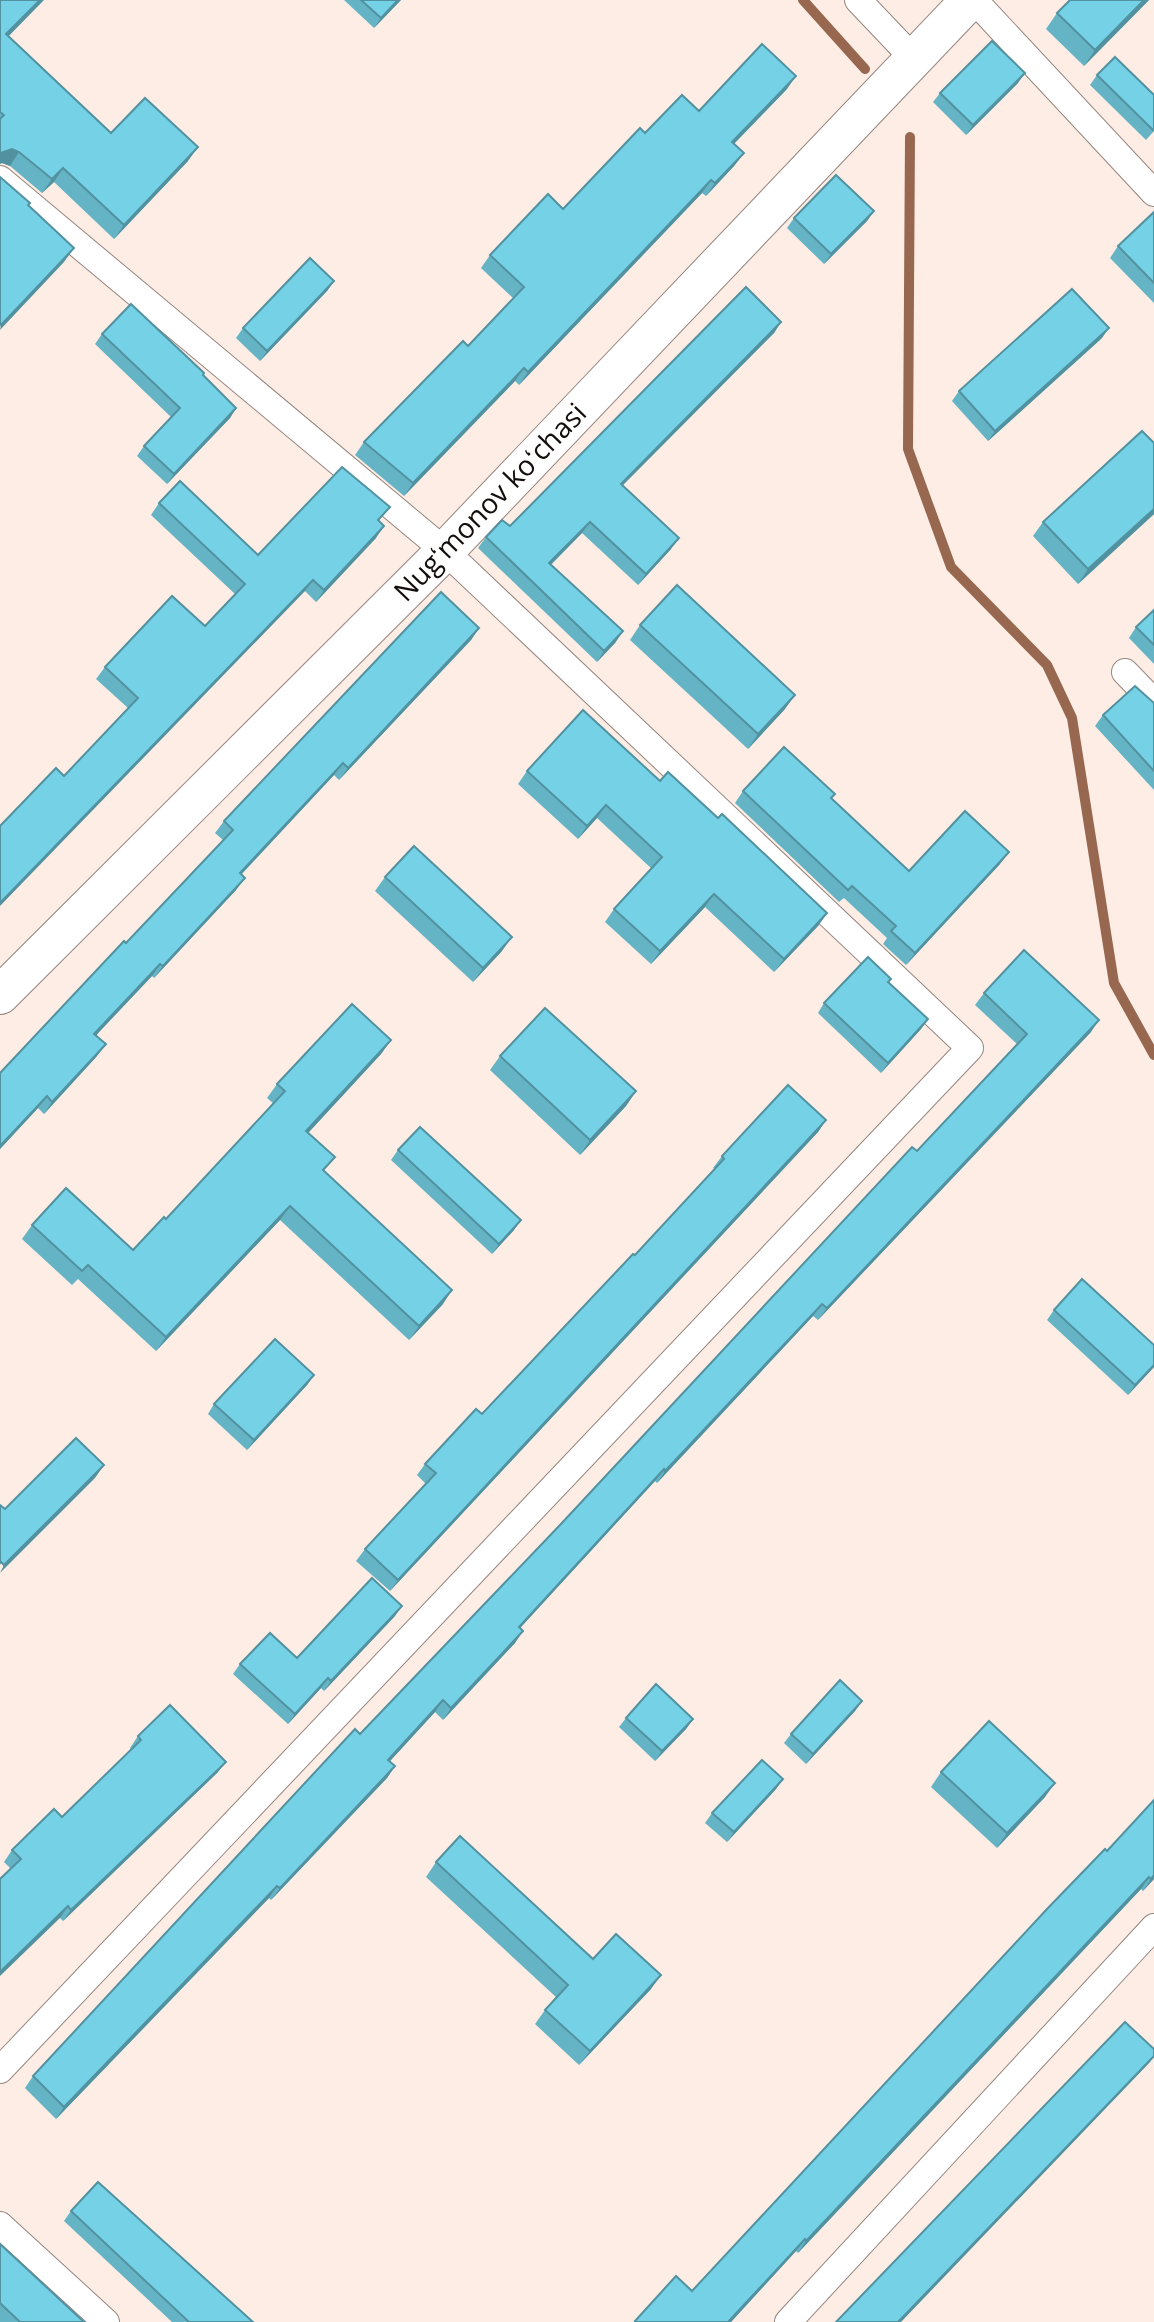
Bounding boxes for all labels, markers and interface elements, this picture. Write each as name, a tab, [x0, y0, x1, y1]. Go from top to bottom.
street label: Nugʻmonov koʻchasi	[385, 394, 594, 609]

